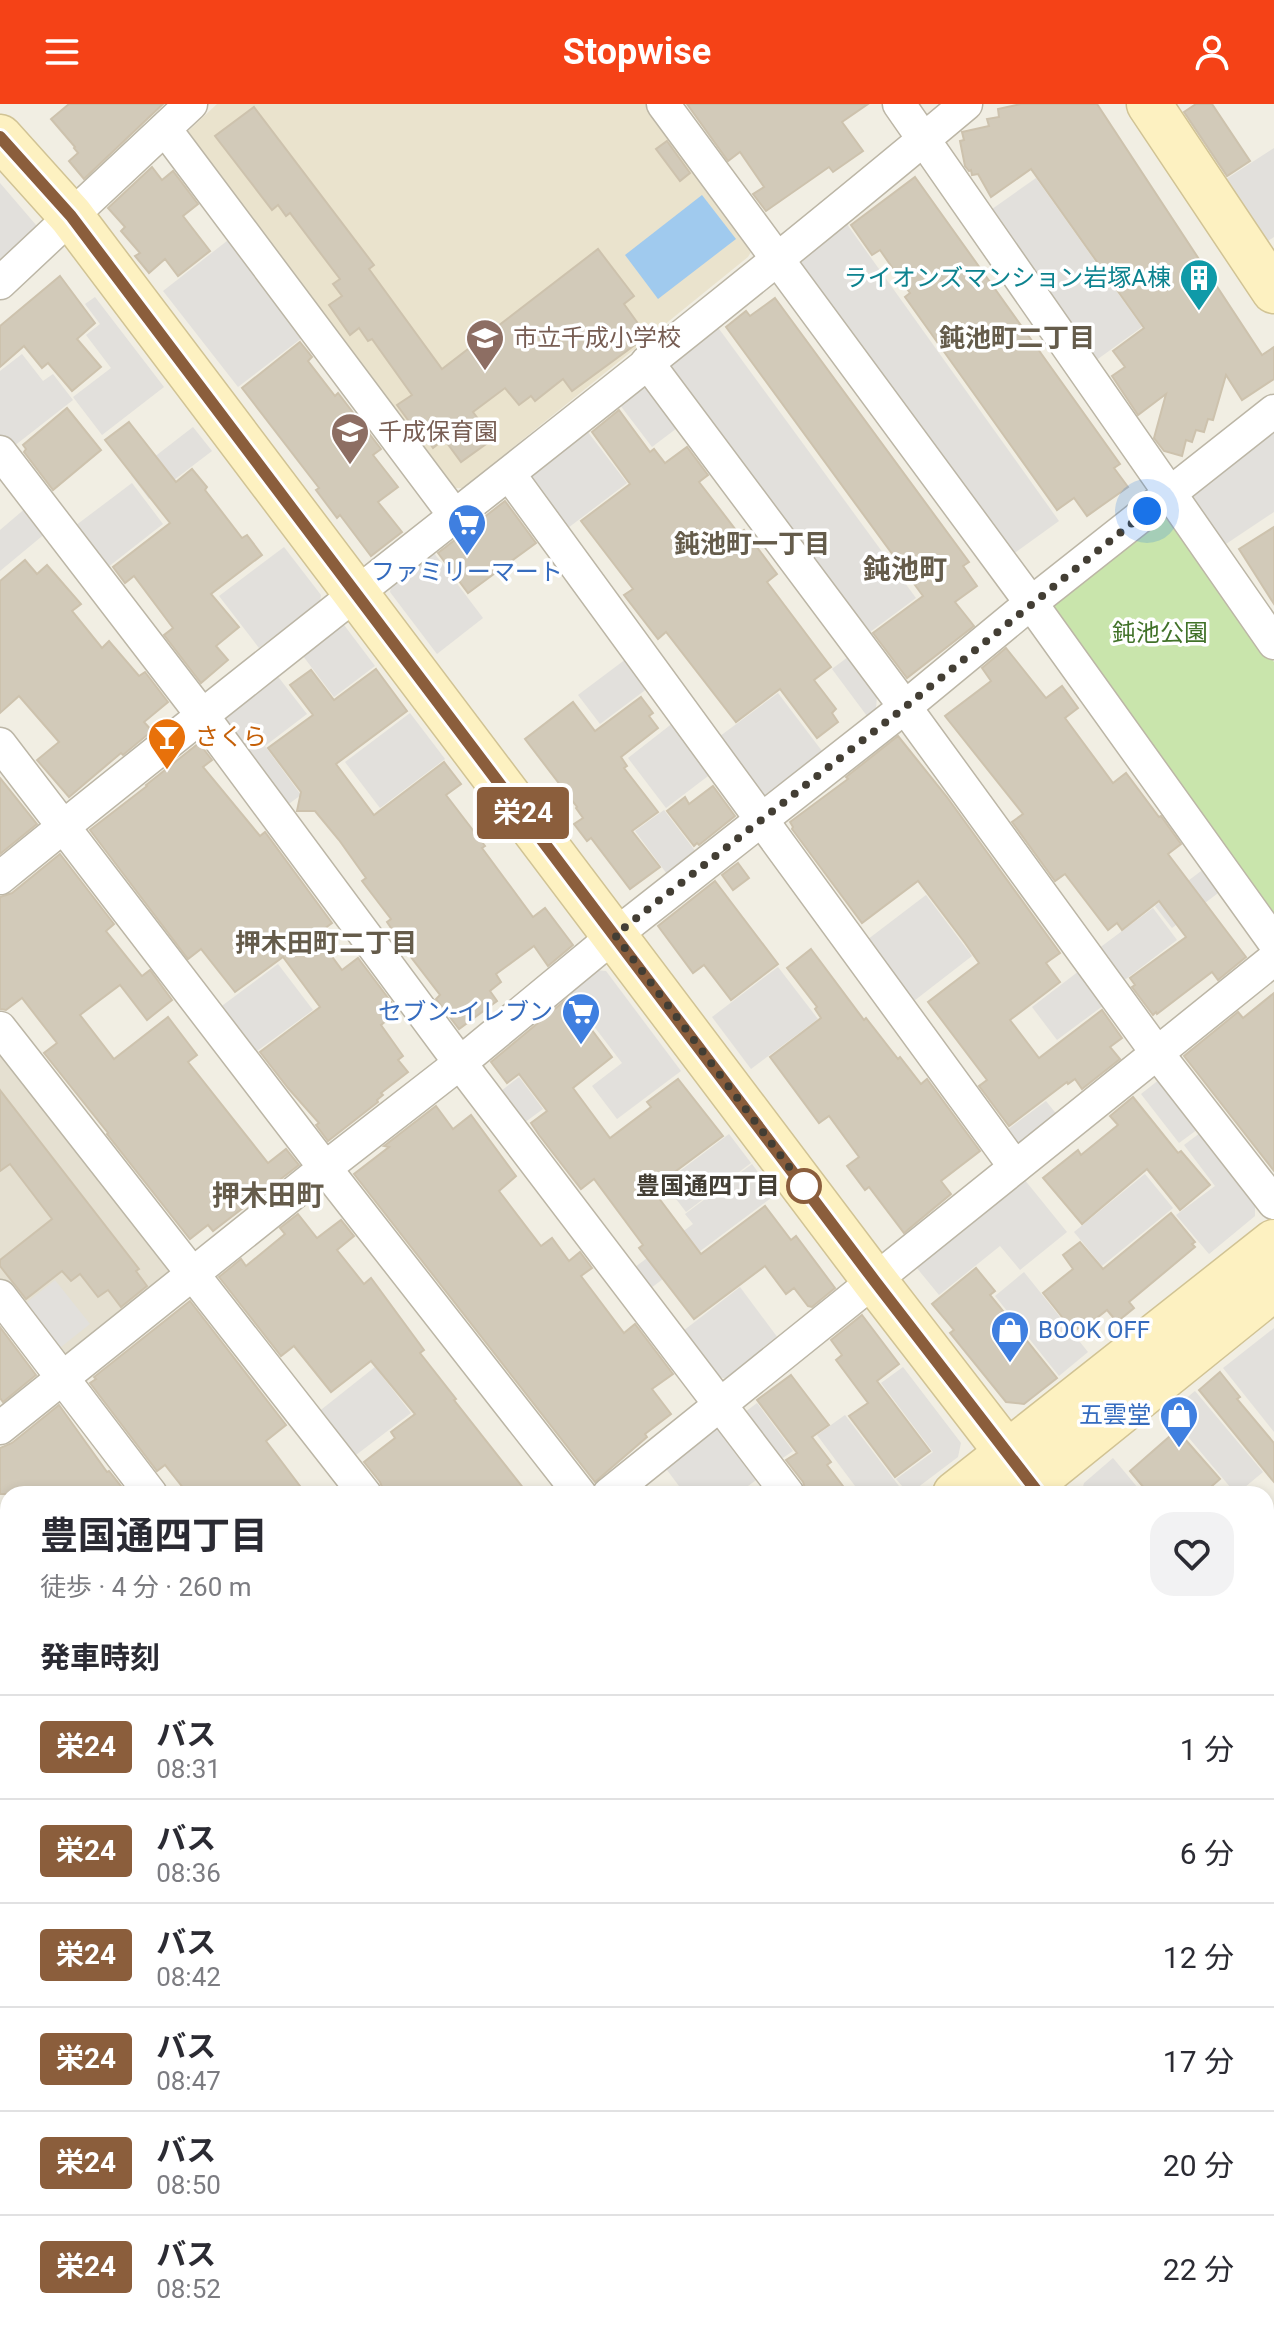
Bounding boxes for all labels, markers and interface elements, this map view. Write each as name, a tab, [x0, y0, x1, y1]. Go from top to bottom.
icon: menu	[40, 30, 84, 74]
icon: person	[1190, 30, 1234, 74]
text: Stopwise	[563, 31, 711, 73]
building icon: ライオンズマンション岩塚A棟	[1178, 257, 1220, 312]
place label: ライオンズマンション岩塚A棟	[844, 264, 1171, 292]
school or university icon: 市立千成小学校	[464, 317, 506, 372]
district label: 鈍池町二丁目	[939, 323, 1095, 353]
place label: 市立千成小学校	[513, 324, 681, 352]
school or university icon: 千成保育園	[329, 411, 371, 466]
place label: 千成保育園	[378, 418, 498, 446]
your location	[1127, 491, 1167, 531]
supermarket icon: ファミリーマート	[446, 502, 488, 557]
district label: 鈍池町一丁目	[674, 529, 830, 559]
district label: 鈍池町	[863, 553, 947, 586]
place label: ファミリーマート	[371, 558, 563, 586]
park label: 鈍池公園	[1112, 619, 1208, 647]
bar icon: さくら	[146, 716, 188, 771]
place label: さくら	[195, 723, 267, 751]
line badge: 栄24	[477, 787, 569, 839]
text: 栄24	[493, 796, 553, 829]
district label: 押木田町二丁目	[235, 928, 417, 958]
supermarket icon: セブン-イレブン	[560, 991, 602, 1046]
place label: セブン-イレブン	[378, 998, 553, 1026]
marker: 豊国通四丁目	[787, 1169, 821, 1203]
place label: 豊国通四丁目	[636, 1172, 780, 1200]
district label: 押木田町	[212, 1179, 324, 1212]
shop icon: BOOK OFF	[989, 1309, 1031, 1364]
place label: BOOK OFF	[1038, 1316, 1150, 1344]
shop icon: 五雲堂	[1158, 1394, 1200, 1449]
place label: 五雲堂	[1079, 1401, 1151, 1429]
button: heart	[1150, 1512, 1234, 1596]
text: 豊国通四丁目	[40, 1514, 268, 1558]
text: 徒歩 · 4 分 · 260 m	[40, 1572, 252, 1602]
text: 発車時刻	[40, 1640, 160, 1675]
text: バス	[156, 1717, 216, 1752]
text: 栄24	[56, 1730, 116, 1763]
text: 1 分	[1180, 1732, 1234, 1767]
text: 08:31	[156, 1754, 221, 1784]
text: バス	[156, 1821, 216, 1856]
text: 栄24	[56, 1834, 116, 1867]
text: 6 分	[1180, 1836, 1234, 1871]
text: 08:36	[156, 1858, 221, 1888]
text: バス	[156, 1925, 216, 1960]
text: 栄24	[56, 1938, 116, 1971]
text: 12 分	[1163, 1940, 1234, 1975]
text: 08:42	[156, 1962, 221, 1992]
text: バス	[156, 2029, 216, 2064]
text: 栄24	[56, 2042, 116, 2075]
text: 17 分	[1163, 2044, 1234, 2079]
text: 08:47	[156, 2066, 221, 2096]
text: バス	[156, 2133, 216, 2168]
text: 栄24	[56, 2146, 116, 2179]
text: 20 分	[1163, 2148, 1234, 2183]
text: 08:50	[156, 2170, 221, 2200]
text: バス	[156, 2237, 216, 2272]
text: 栄24	[56, 2250, 116, 2283]
text: 22 分	[1163, 2252, 1234, 2287]
text: 08:52	[156, 2274, 221, 2304]

